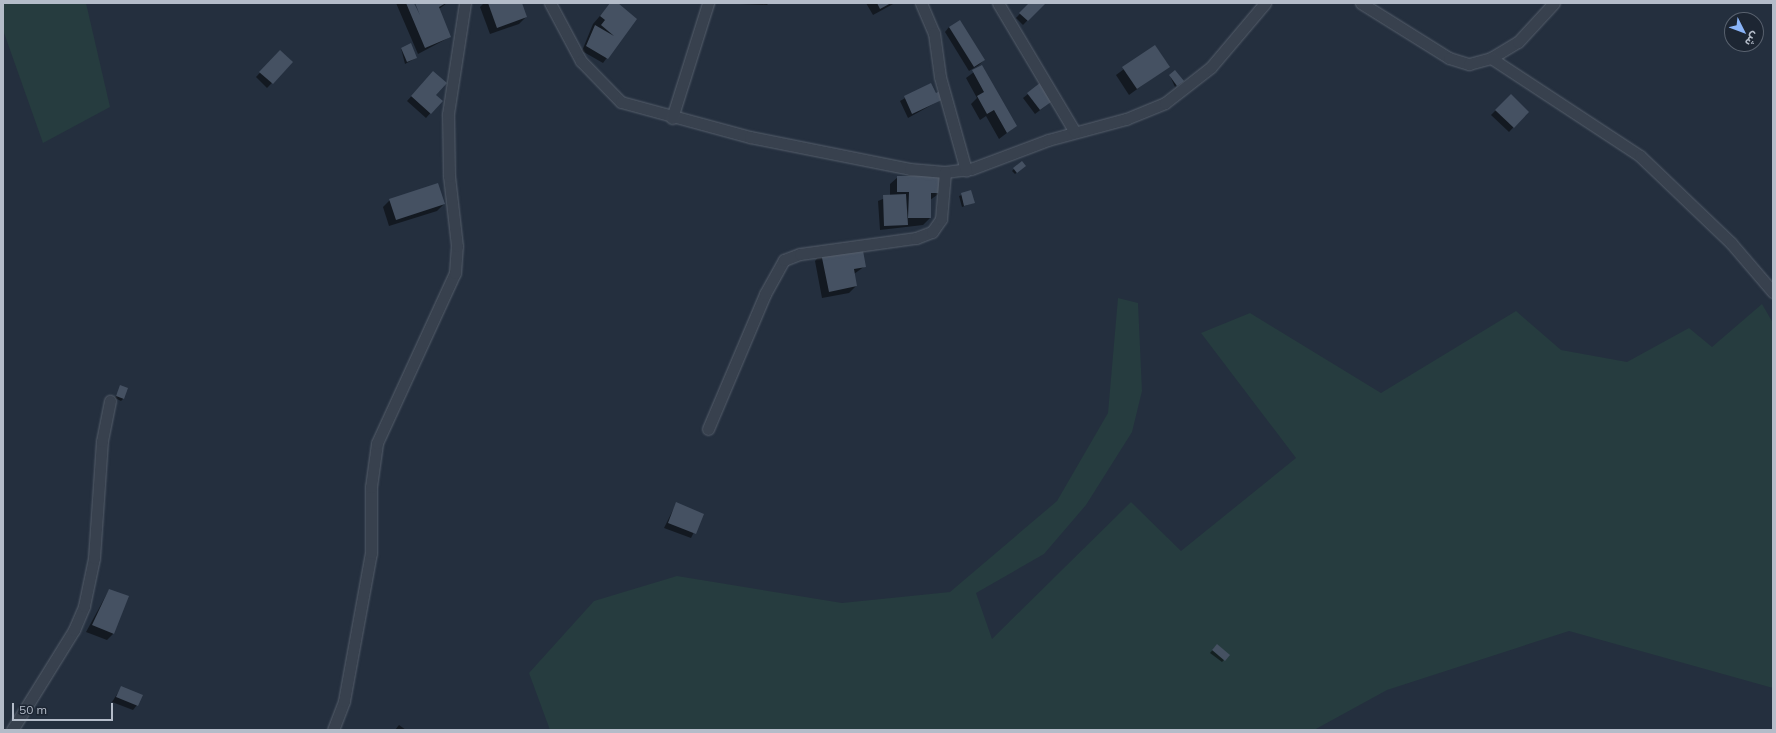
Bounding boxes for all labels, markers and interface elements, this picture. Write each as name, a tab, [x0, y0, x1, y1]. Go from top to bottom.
north arrow	[1724, 12, 1764, 52]
text: ش	[1742, 29, 1762, 50]
scale bar	[14, 695, 115, 721]
text: 50 m	[19, 702, 47, 717]

